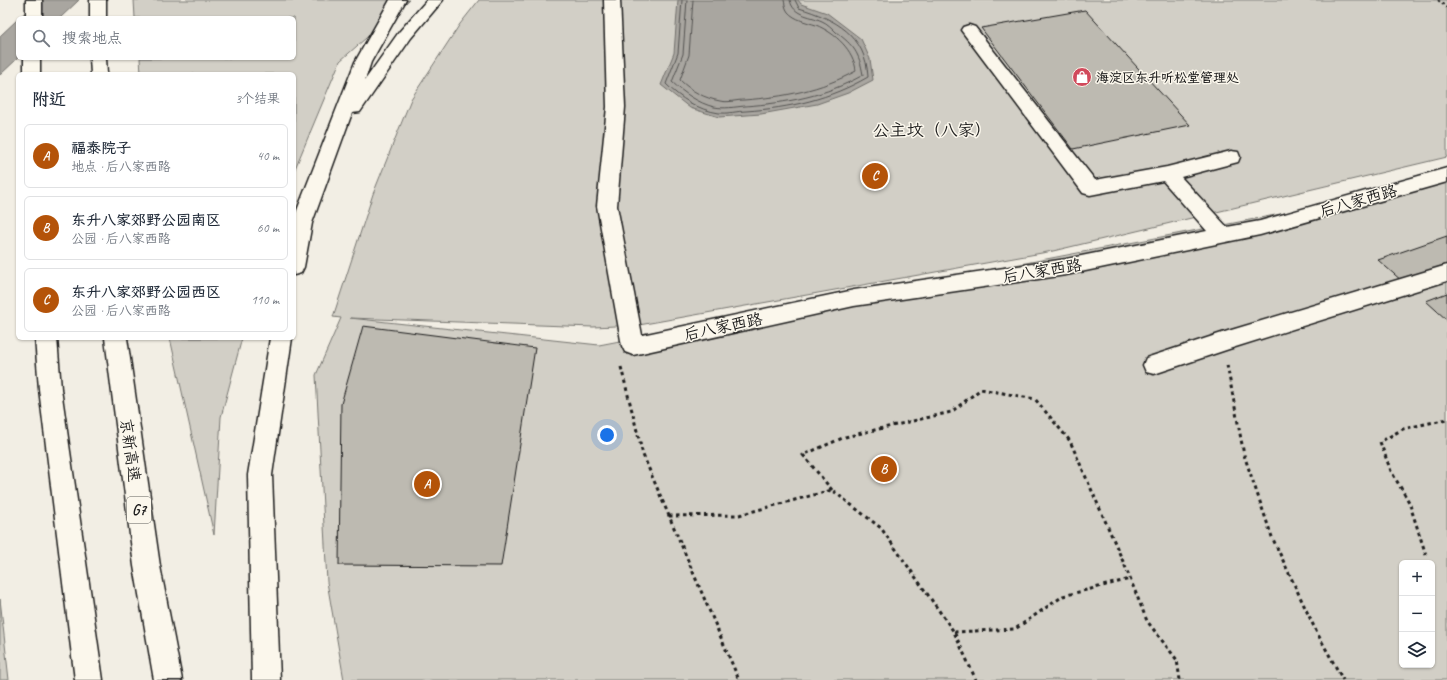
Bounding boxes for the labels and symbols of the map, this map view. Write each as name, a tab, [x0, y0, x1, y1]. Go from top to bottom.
shop icon: 海淀区东升听松堂管理处	[1071, 66, 1093, 88]
place label: 海淀区东升听松堂管理处	[1096, 70, 1239, 86]
district label: 公主坟（八家）	[873, 120, 992, 141]
pin: C	[862, 161, 888, 191]
street label: 后八家西路	[1317, 180, 1399, 222]
street label: 后八家西路	[1001, 255, 1083, 287]
street label: 后八家西路	[682, 309, 764, 345]
street label: 京新高速	[116, 417, 144, 483]
your location	[597, 425, 617, 445]
pin: B	[871, 454, 897, 484]
pin: A	[414, 469, 440, 499]
road number: G7	[127, 497, 151, 523]

